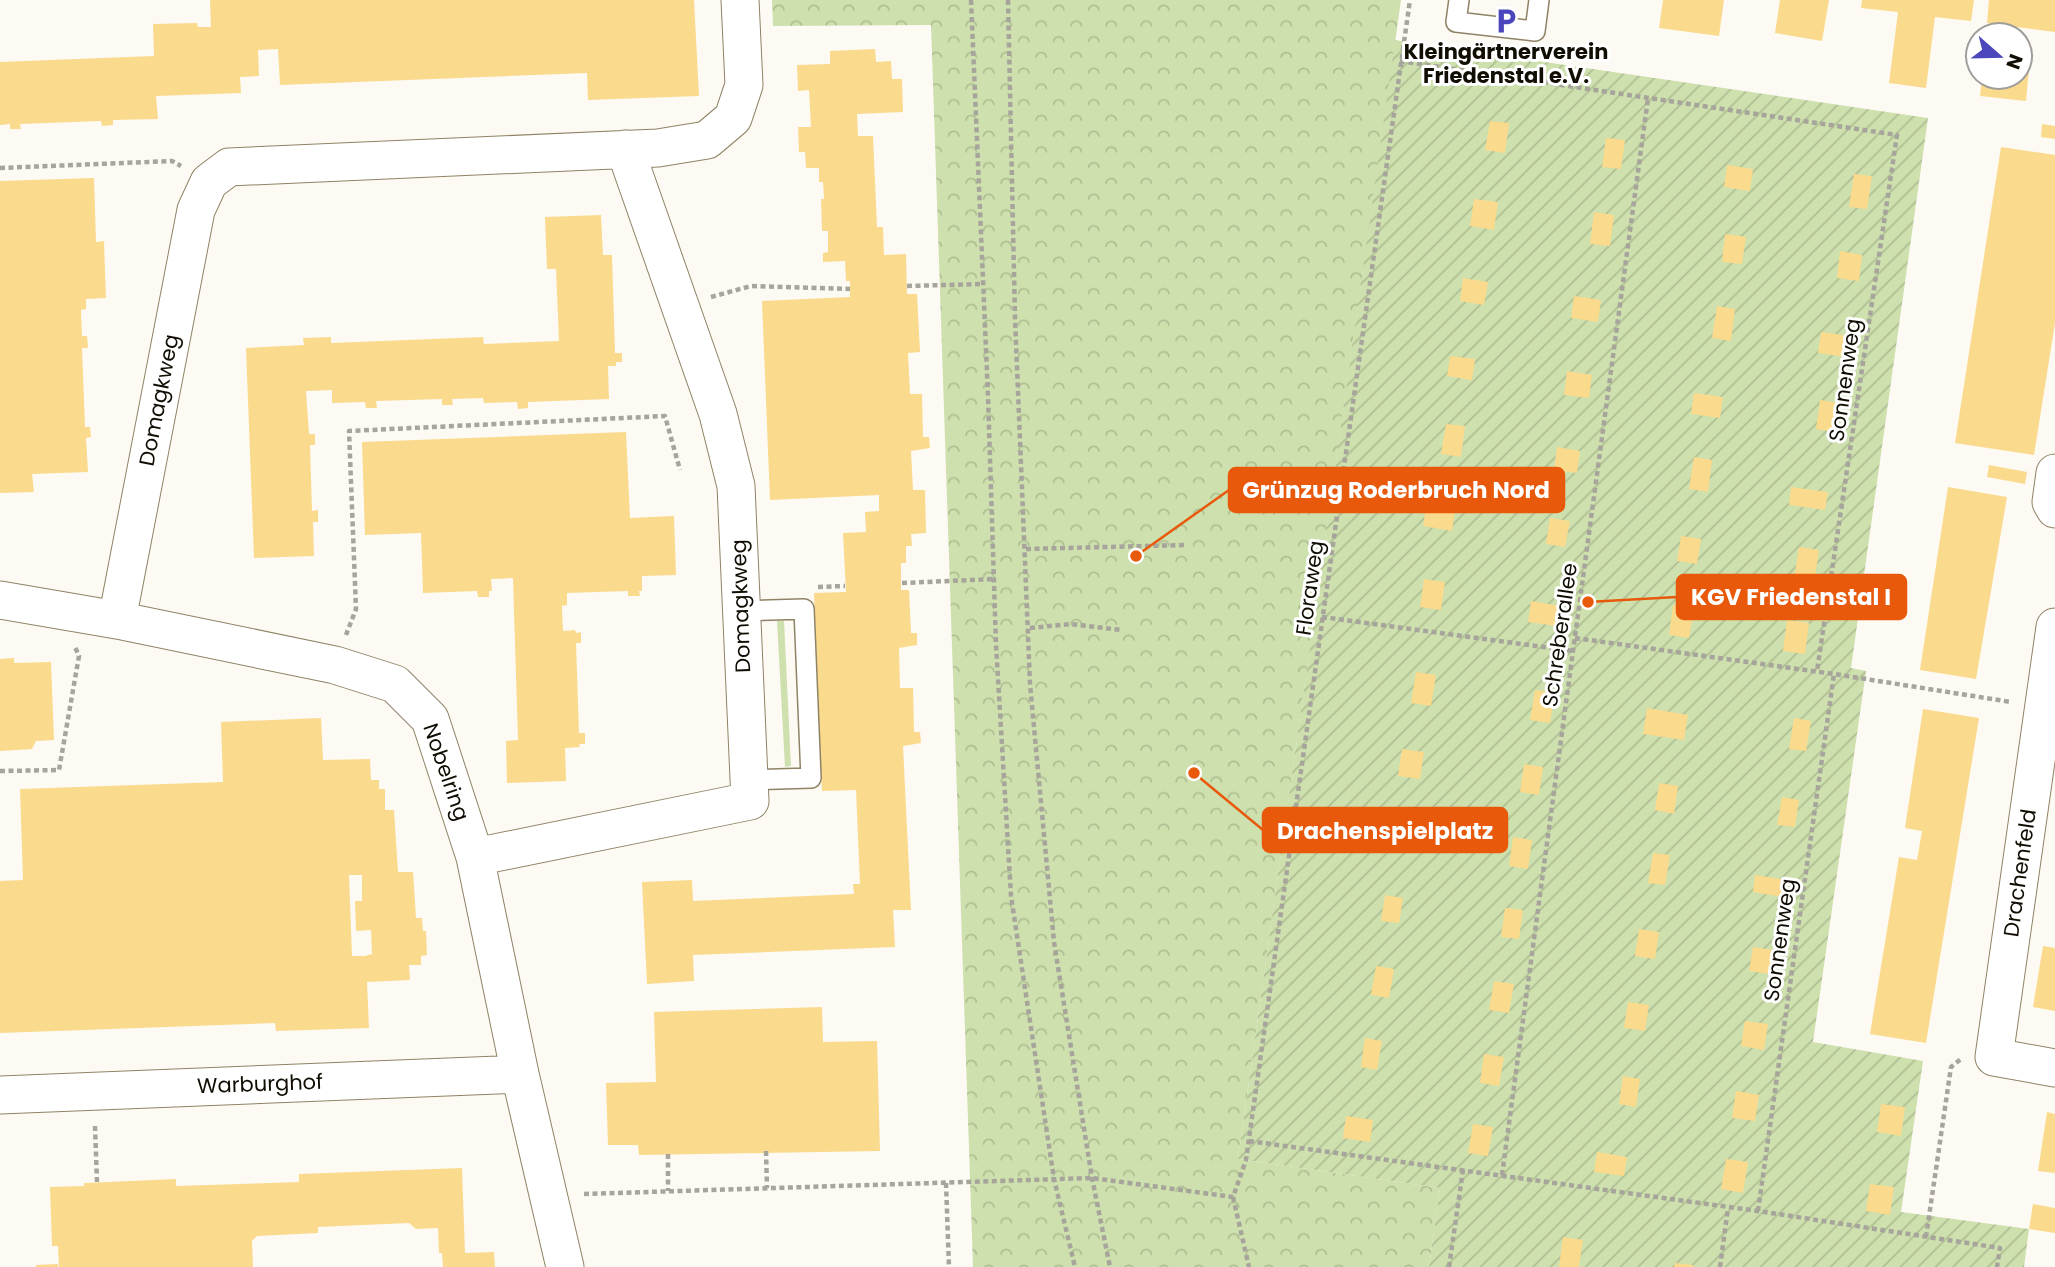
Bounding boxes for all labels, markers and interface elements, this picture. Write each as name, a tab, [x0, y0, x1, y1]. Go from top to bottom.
parking icon: Kleingärtnerverein Friedenstal e.V.	[1491, 6, 1521, 36]
north arrow	[1964, 21, 2034, 91]
place label: Kleingärtnerverein Friedenstal e.V.	[1404, 37, 1608, 90]
text: N	[1999, 50, 2030, 73]
street label: Sonnenweg	[1822, 317, 1867, 443]
street label: Domagkweg	[132, 332, 185, 468]
callout: Grünzug Roderbruch Nord	[1229, 468, 1564, 512]
text: Grünzug Roderbruch Nord	[1242, 474, 1550, 506]
street label: Domagkweg	[724, 539, 757, 673]
street label: Floraweg	[1288, 539, 1331, 637]
street label: Schreberallee	[1535, 561, 1584, 709]
callout: KGV Friedenstal I	[1677, 575, 1906, 619]
text: KGV Friedenstal I	[1691, 581, 1891, 613]
street label: Nobelring	[416, 719, 477, 824]
street label: Drachenfeld	[1996, 807, 2043, 939]
callout: Drachenspielplatz	[1263, 808, 1507, 852]
text: Drachenspielplatz	[1277, 815, 1493, 847]
street label: Sonnenweg	[1757, 877, 1802, 1003]
street label: Warburghof	[197, 1067, 324, 1100]

